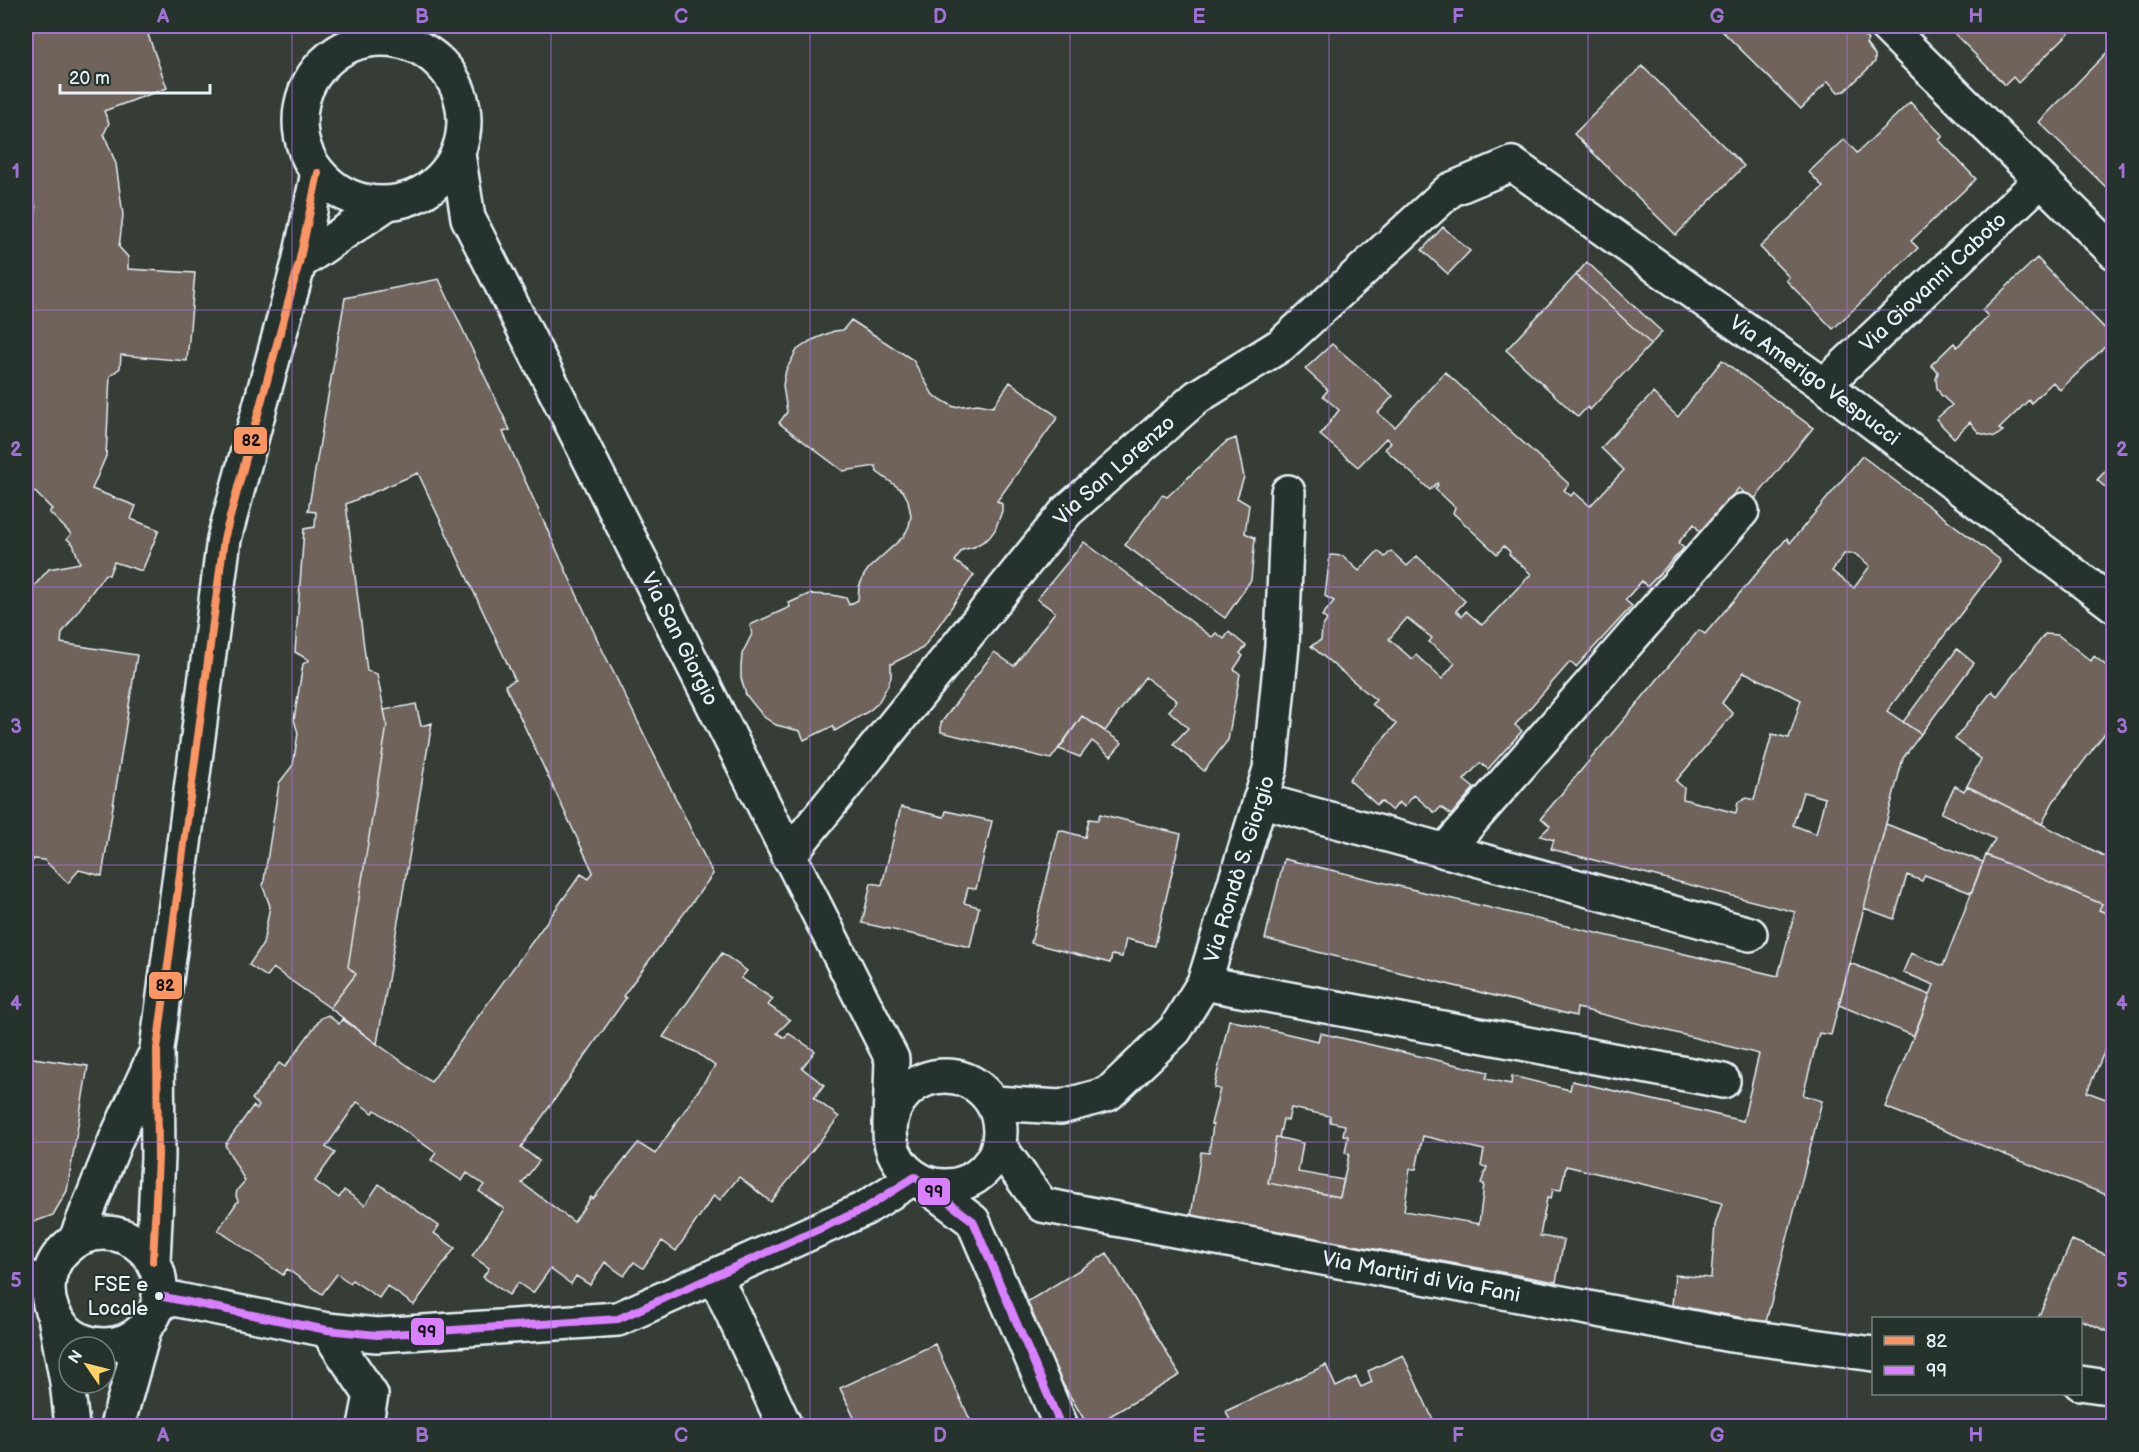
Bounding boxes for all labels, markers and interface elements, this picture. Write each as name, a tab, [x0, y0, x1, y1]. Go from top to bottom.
text: A	[156, 5, 170, 29]
text: B	[415, 5, 429, 29]
text: C	[674, 5, 688, 29]
text: D	[933, 5, 947, 29]
text: E	[1193, 5, 1206, 29]
text: F	[1452, 5, 1464, 29]
text: G	[1710, 5, 1725, 29]
text: H	[1969, 5, 1983, 29]
scale bar	[60, 57, 210, 95]
text: 20 m	[69, 68, 110, 89]
text: 1	[12, 160, 20, 184]
text: 1	[2118, 160, 2126, 184]
street label: Via Giovanni Caboto	[1855, 207, 2012, 357]
street label: Via Amerigo Vespucci	[1724, 310, 1905, 451]
street label: Via San Lorenzo	[1048, 410, 1180, 531]
line badge: 82	[233, 426, 268, 455]
text: 82	[241, 432, 261, 451]
text: 2	[10, 438, 22, 462]
text: 2	[2116, 438, 2128, 462]
street label: Via San Giorgio	[636, 568, 724, 710]
text: 3	[10, 715, 22, 739]
text: 3	[2116, 715, 2128, 739]
street label: Via Rondò S. Giorgio	[1199, 773, 1280, 966]
line badge: 82	[148, 971, 183, 1000]
text: 82	[155, 977, 175, 996]
text: 4	[10, 992, 22, 1016]
text: 4	[2116, 992, 2128, 1016]
line badge: 99	[917, 1177, 951, 1206]
text: 99	[925, 1183, 943, 1202]
street label: Via Martiri di Via Fani	[1320, 1246, 1522, 1308]
text: 5	[10, 1269, 22, 1293]
text: 5	[2116, 1269, 2128, 1293]
place label: FSE e Locale	[88, 1273, 148, 1321]
marker: FSE e Locale	[153, 1290, 165, 1302]
line badge: 99	[410, 1317, 445, 1346]
legend	[1872, 1317, 2082, 1395]
text: 99	[418, 1323, 436, 1342]
text: 82	[1926, 1331, 1947, 1352]
north arrow	[57, 1335, 117, 1395]
text: N	[65, 1347, 87, 1368]
text: 99	[1926, 1361, 1947, 1382]
text: A	[156, 1424, 170, 1448]
text: B	[415, 1424, 429, 1448]
text: C	[674, 1424, 688, 1448]
text: D	[933, 1424, 947, 1448]
text: E	[1193, 1424, 1206, 1448]
text: F	[1452, 1424, 1464, 1448]
text: G	[1710, 1424, 1725, 1448]
text: H	[1969, 1424, 1983, 1448]

